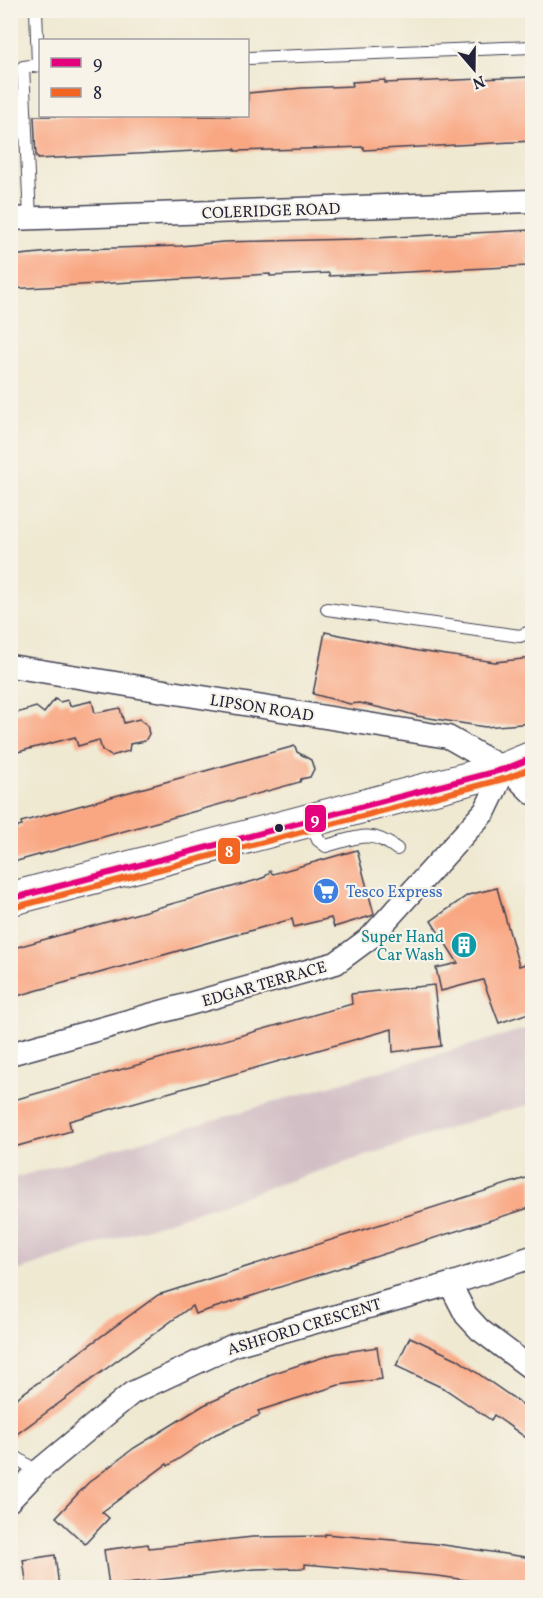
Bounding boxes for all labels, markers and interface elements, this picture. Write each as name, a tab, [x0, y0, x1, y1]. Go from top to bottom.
legend	[39, 39, 249, 117]
north arrow	[444, 39, 504, 99]
text: 9	[93, 52, 102, 77]
text: N	[469, 69, 488, 94]
text: 8	[93, 82, 102, 107]
street label: COLERIDGE ROAD	[201, 199, 341, 225]
street label: LIPSON ROAD	[208, 690, 315, 728]
line badge: 9	[304, 804, 327, 833]
text: 9	[311, 810, 320, 832]
unlabelled marker	[273, 822, 285, 834]
line badge: 8	[217, 837, 241, 865]
text: 8	[225, 842, 233, 864]
supermarket icon: Tesco Express	[311, 876, 341, 906]
place label: Tesco Express	[346, 882, 443, 904]
place label: Super Hand Car Wash	[361, 927, 444, 967]
building icon: Super Hand Car Wash	[449, 930, 479, 960]
street label: EDGAR TERRACE	[200, 957, 330, 1013]
street label: ASHFORD CRESCENT	[225, 1294, 384, 1362]

